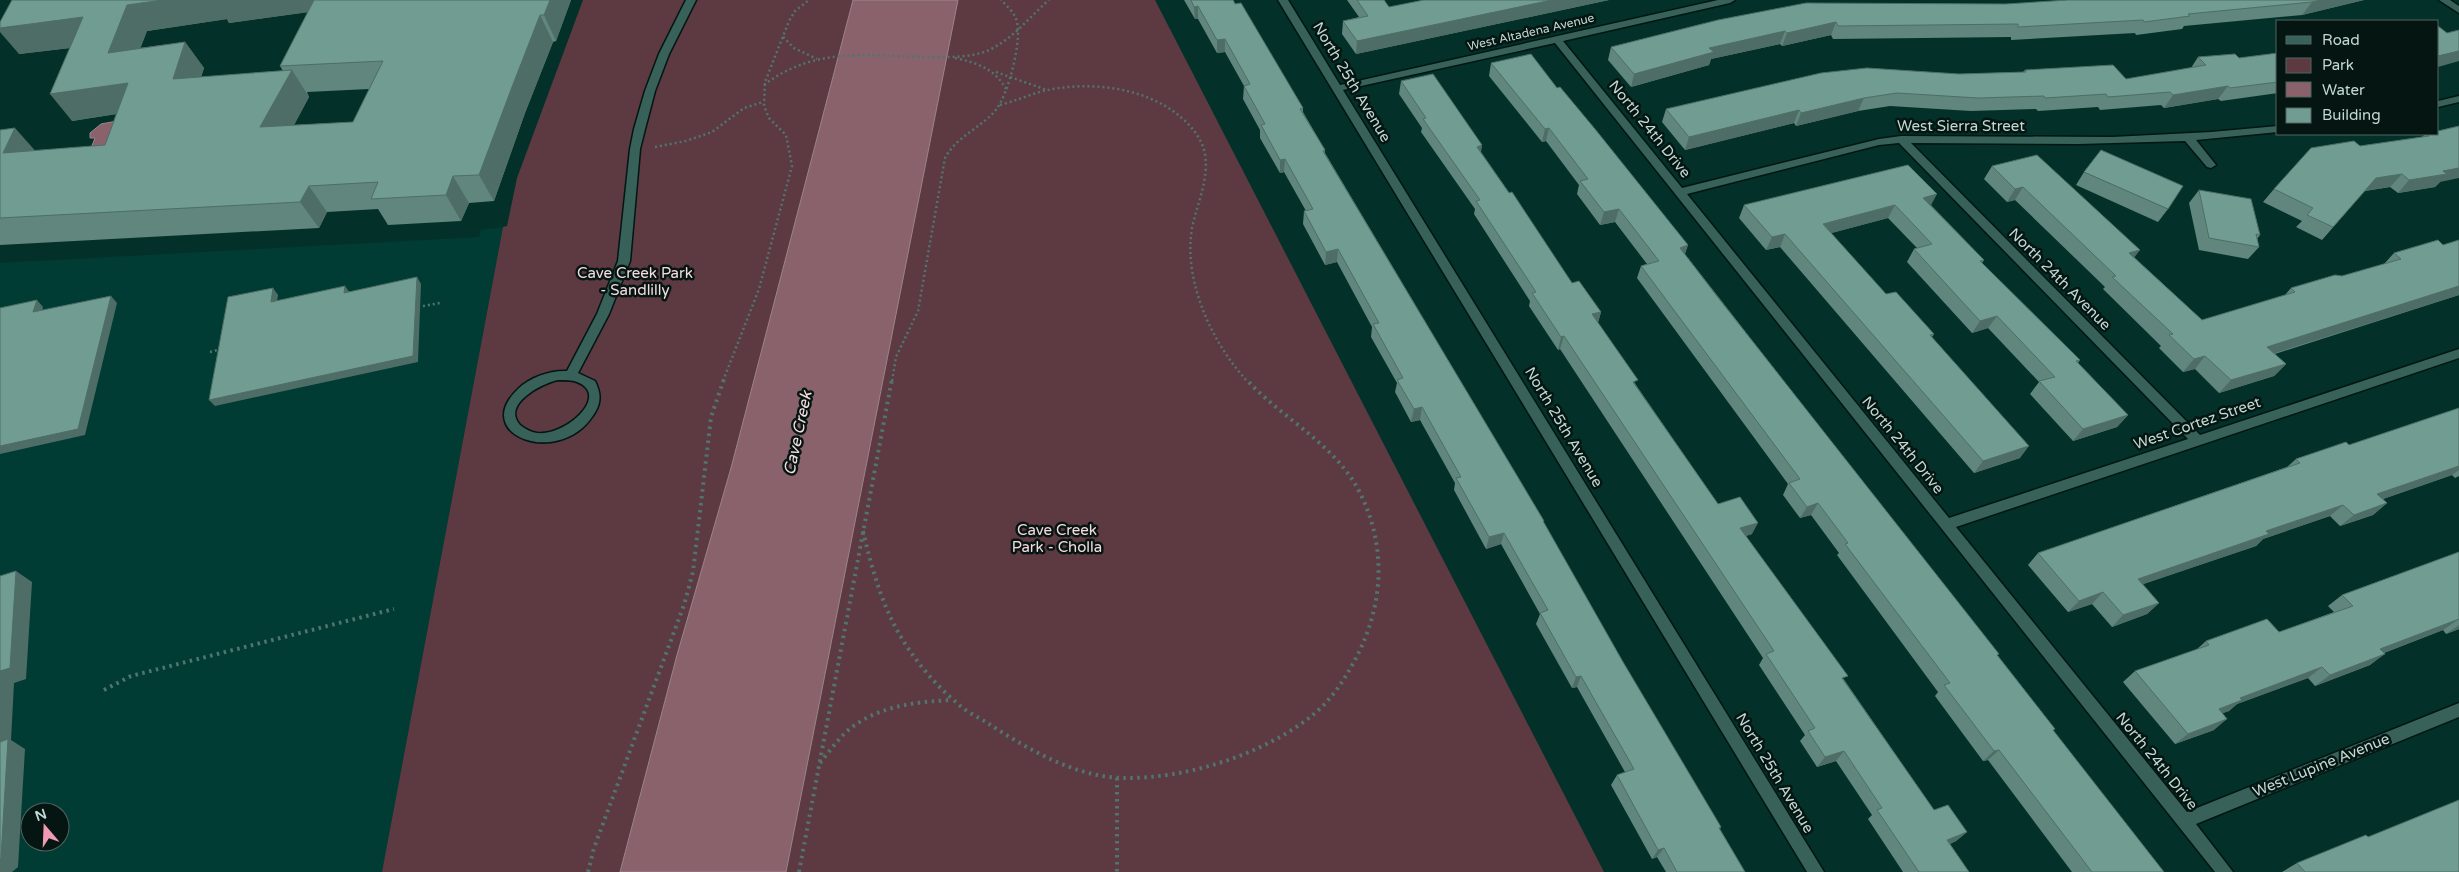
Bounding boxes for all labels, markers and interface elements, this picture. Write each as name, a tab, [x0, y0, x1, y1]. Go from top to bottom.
street label: West Altadena Avenue	[1466, 11, 1596, 53]
street label: North 25th Avenue	[1309, 19, 1395, 145]
legend	[2276, 20, 2439, 135]
text: Road	[2322, 31, 2360, 49]
text: Park	[2322, 56, 2354, 74]
street label: North 24th Drive	[1605, 77, 1695, 181]
text: Water	[2322, 81, 2365, 99]
text: Building	[2322, 106, 2381, 124]
street label: West Sierra Street	[1897, 117, 2025, 135]
street label: North 24th Avenue	[2005, 224, 2115, 334]
park label: Cave Creek Park - Sandlilly	[577, 264, 693, 299]
street label: North 25th Avenue	[1521, 364, 1607, 490]
water label: Cave Creek	[779, 388, 817, 477]
street label: North 24th Drive	[1858, 393, 1948, 497]
street label: West Cortez Street	[2131, 393, 2263, 453]
park label: Cave Creek Park - Cholla	[1012, 521, 1102, 556]
street label: North 24th Drive	[2112, 709, 2202, 813]
street label: North 25th Avenue	[1732, 710, 1818, 836]
street label: West Lupine Avenue	[2250, 729, 2392, 801]
north arrow	[20, 802, 70, 852]
text: N	[33, 805, 49, 825]

